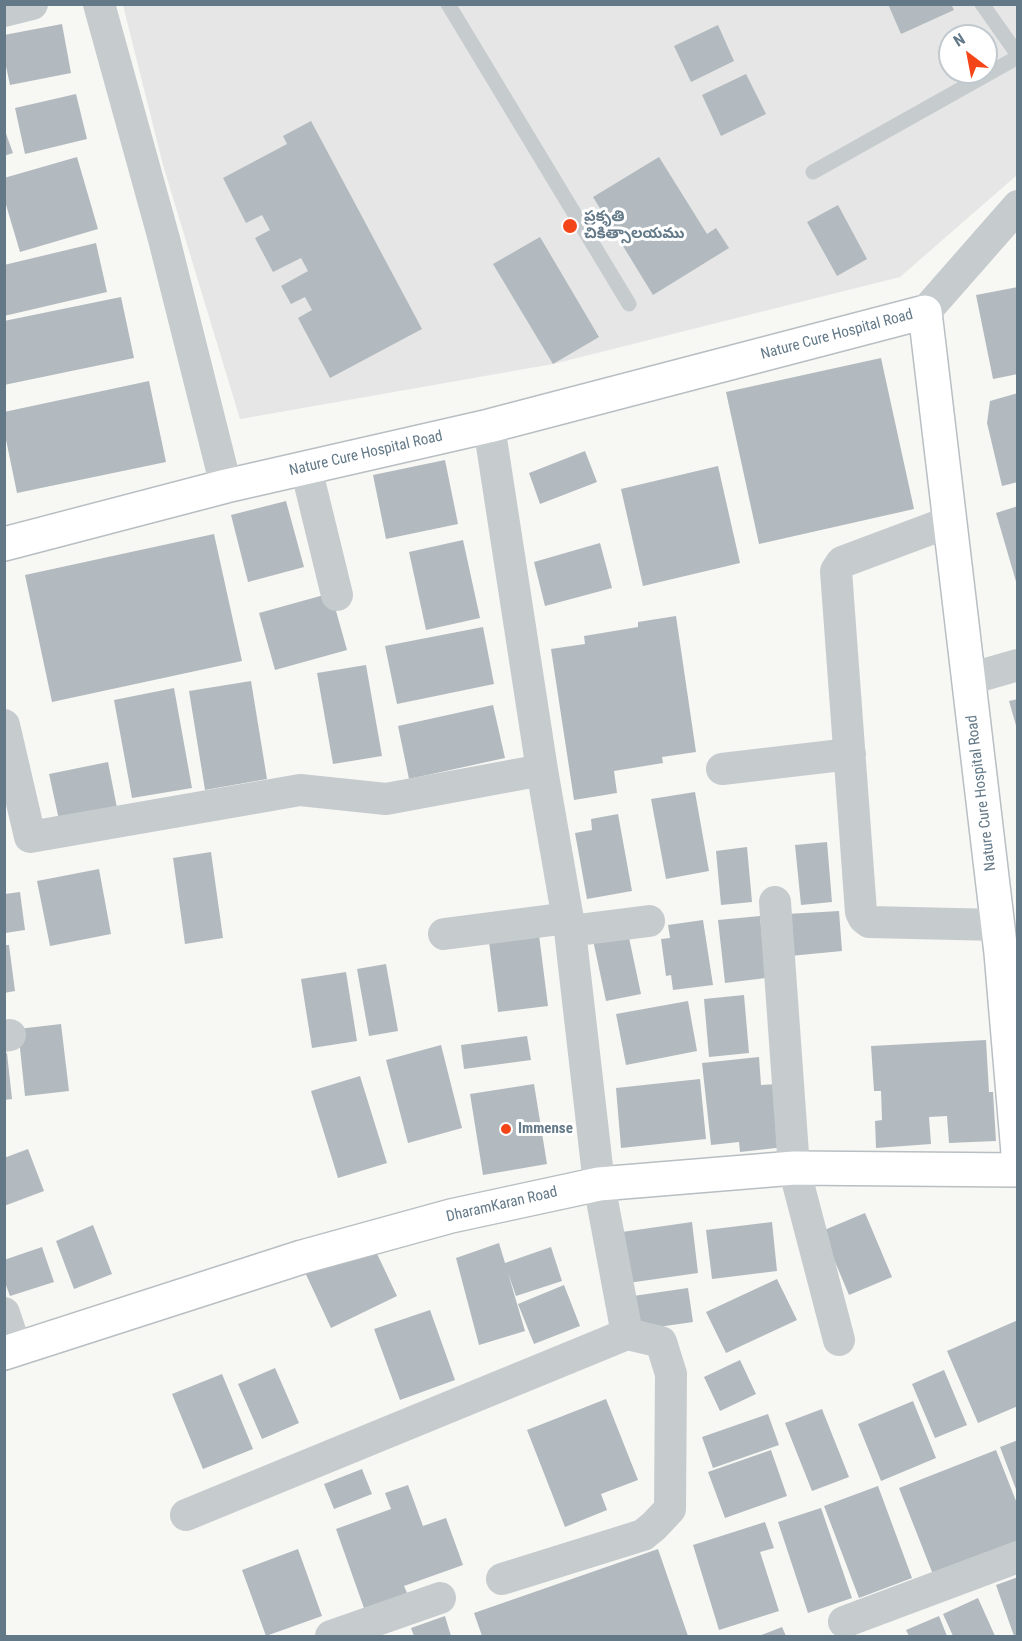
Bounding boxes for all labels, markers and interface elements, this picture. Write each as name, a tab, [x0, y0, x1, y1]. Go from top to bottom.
north arrow	[938, 24, 998, 84]
text: N	[950, 29, 968, 51]
place label: ప్రకృతి చికిత్సాలయము	[584, 208, 684, 243]
marker: ప్రకృతి చికిత్సాలయము	[561, 217, 579, 235]
street label: Nature Cure Hospital Road	[759, 306, 915, 364]
street label: Nature Cure Hospital Road	[288, 428, 444, 480]
street label: Nature Cure Hospital Road	[964, 714, 1000, 872]
place label: Immense	[518, 1120, 573, 1138]
marker: Immense	[499, 1122, 513, 1136]
street label: DharamKaran Road	[445, 1183, 559, 1227]

